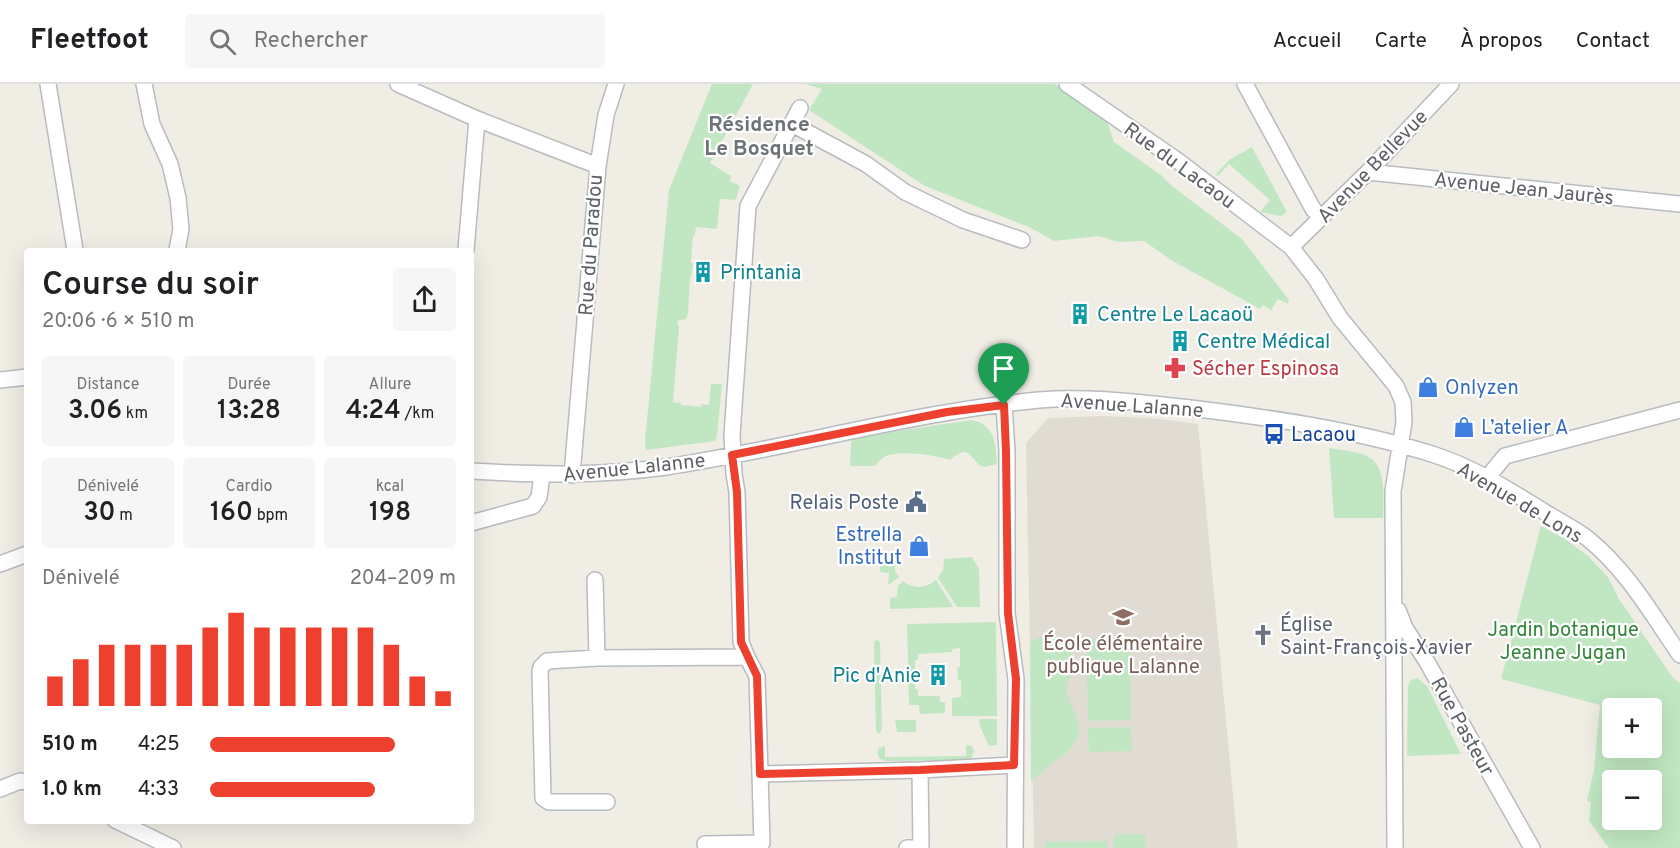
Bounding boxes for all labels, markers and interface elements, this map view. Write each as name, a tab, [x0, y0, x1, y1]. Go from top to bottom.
search box	[185, 14, 605, 68]
text: Fleetfoot	[30, 23, 149, 59]
icon: search	[206, 25, 239, 58]
text: Rechercher	[254, 28, 368, 55]
text: Accueil	[1273, 28, 1342, 55]
text: Carte	[1375, 28, 1427, 55]
text: À propos	[1460, 28, 1543, 55]
text: Contact	[1576, 28, 1650, 55]
street label: Avenue Bellevue	[1312, 105, 1434, 230]
district label: Résidence Le Bosquet	[704, 112, 814, 163]
street label: Rue du Lacaou	[1118, 117, 1240, 216]
street label: Avenue Jean Jaurès	[1433, 168, 1615, 212]
street label: Rue du Paradou	[574, 174, 610, 317]
building icon: Printania	[691, 260, 715, 284]
place label: Printania	[720, 261, 801, 287]
text: Course du soir	[42, 265, 259, 307]
button: share	[393, 268, 456, 331]
building icon: Centre Le Lacaoü	[1068, 302, 1092, 326]
place label: Centre Le Lacaoü	[1097, 303, 1253, 329]
text: 20:06 · 6 × 510 m	[42, 309, 194, 335]
building icon: Centre Médical	[1168, 329, 1192, 353]
place label: Centre Médical	[1197, 330, 1330, 356]
pin	[978, 343, 1029, 405]
icon: arrive	[987, 352, 1020, 385]
pharmacy icon: Sécher Espinosa	[1163, 356, 1187, 380]
place label: Sécher Espinosa	[1192, 357, 1339, 383]
text: Distance	[77, 375, 139, 395]
text: Durée	[227, 375, 271, 395]
text: Allure	[369, 375, 411, 395]
shop icon: Onlyzen	[1416, 375, 1440, 399]
place label: Onlyzen	[1445, 376, 1519, 402]
street label: Avenue Lalanne	[1060, 389, 1204, 425]
text: 3.06	[68, 395, 122, 428]
text: 13:28	[217, 395, 281, 428]
text: 4:24	[346, 395, 401, 428]
text: km	[122, 404, 148, 424]
text: /km	[401, 404, 434, 424]
shop icon: L’atelier A	[1452, 415, 1476, 439]
place label: L’atelier A	[1481, 416, 1568, 442]
bus stop icon: Lacaou	[1262, 422, 1286, 446]
place label: Lacaou	[1291, 423, 1356, 449]
street label: Avenue Lalanne	[562, 449, 707, 489]
street label: Avenue de Lons	[1451, 457, 1587, 550]
text: Dénivelé	[77, 477, 139, 497]
text: Cardio	[226, 477, 272, 497]
text: kcal	[376, 477, 404, 497]
public building icon: Relais Poste	[904, 490, 928, 514]
place label: Relais Poste	[790, 491, 899, 517]
text: 30	[83, 497, 115, 530]
text: 160	[210, 497, 253, 530]
text: 198	[369, 497, 411, 530]
text: m	[115, 506, 133, 526]
text: bpm	[253, 506, 288, 526]
place label: Estrella Institut	[835, 523, 902, 572]
shop icon: Estrella Institut	[907, 534, 931, 558]
text: Dénivelé	[42, 566, 119, 592]
text: 204–209 m	[350, 566, 456, 592]
school or university icon: École élémentaire publique Lalanne	[1111, 605, 1135, 629]
place label: Église Saint-François-Xavier	[1280, 611, 1472, 662]
park label: Jardin botanique Jeanne Jugan	[1487, 618, 1639, 667]
church icon: Église Saint-François-Xavier	[1251, 623, 1275, 647]
place label: École élémentaire publique Lalanne	[1043, 630, 1203, 681]
building icon: Pic d'Anie	[926, 663, 950, 687]
place label: Pic d'Anie	[832, 664, 921, 690]
street label: Rue Pasteur	[1424, 673, 1499, 781]
map controls	[1602, 698, 1662, 830]
button: +	[1602, 698, 1662, 758]
text: 510 m	[42, 732, 98, 758]
text: 4:25	[138, 732, 180, 758]
button: −	[1602, 770, 1662, 830]
text: 1.0 km	[42, 777, 102, 803]
text: 4:33	[138, 777, 179, 803]

